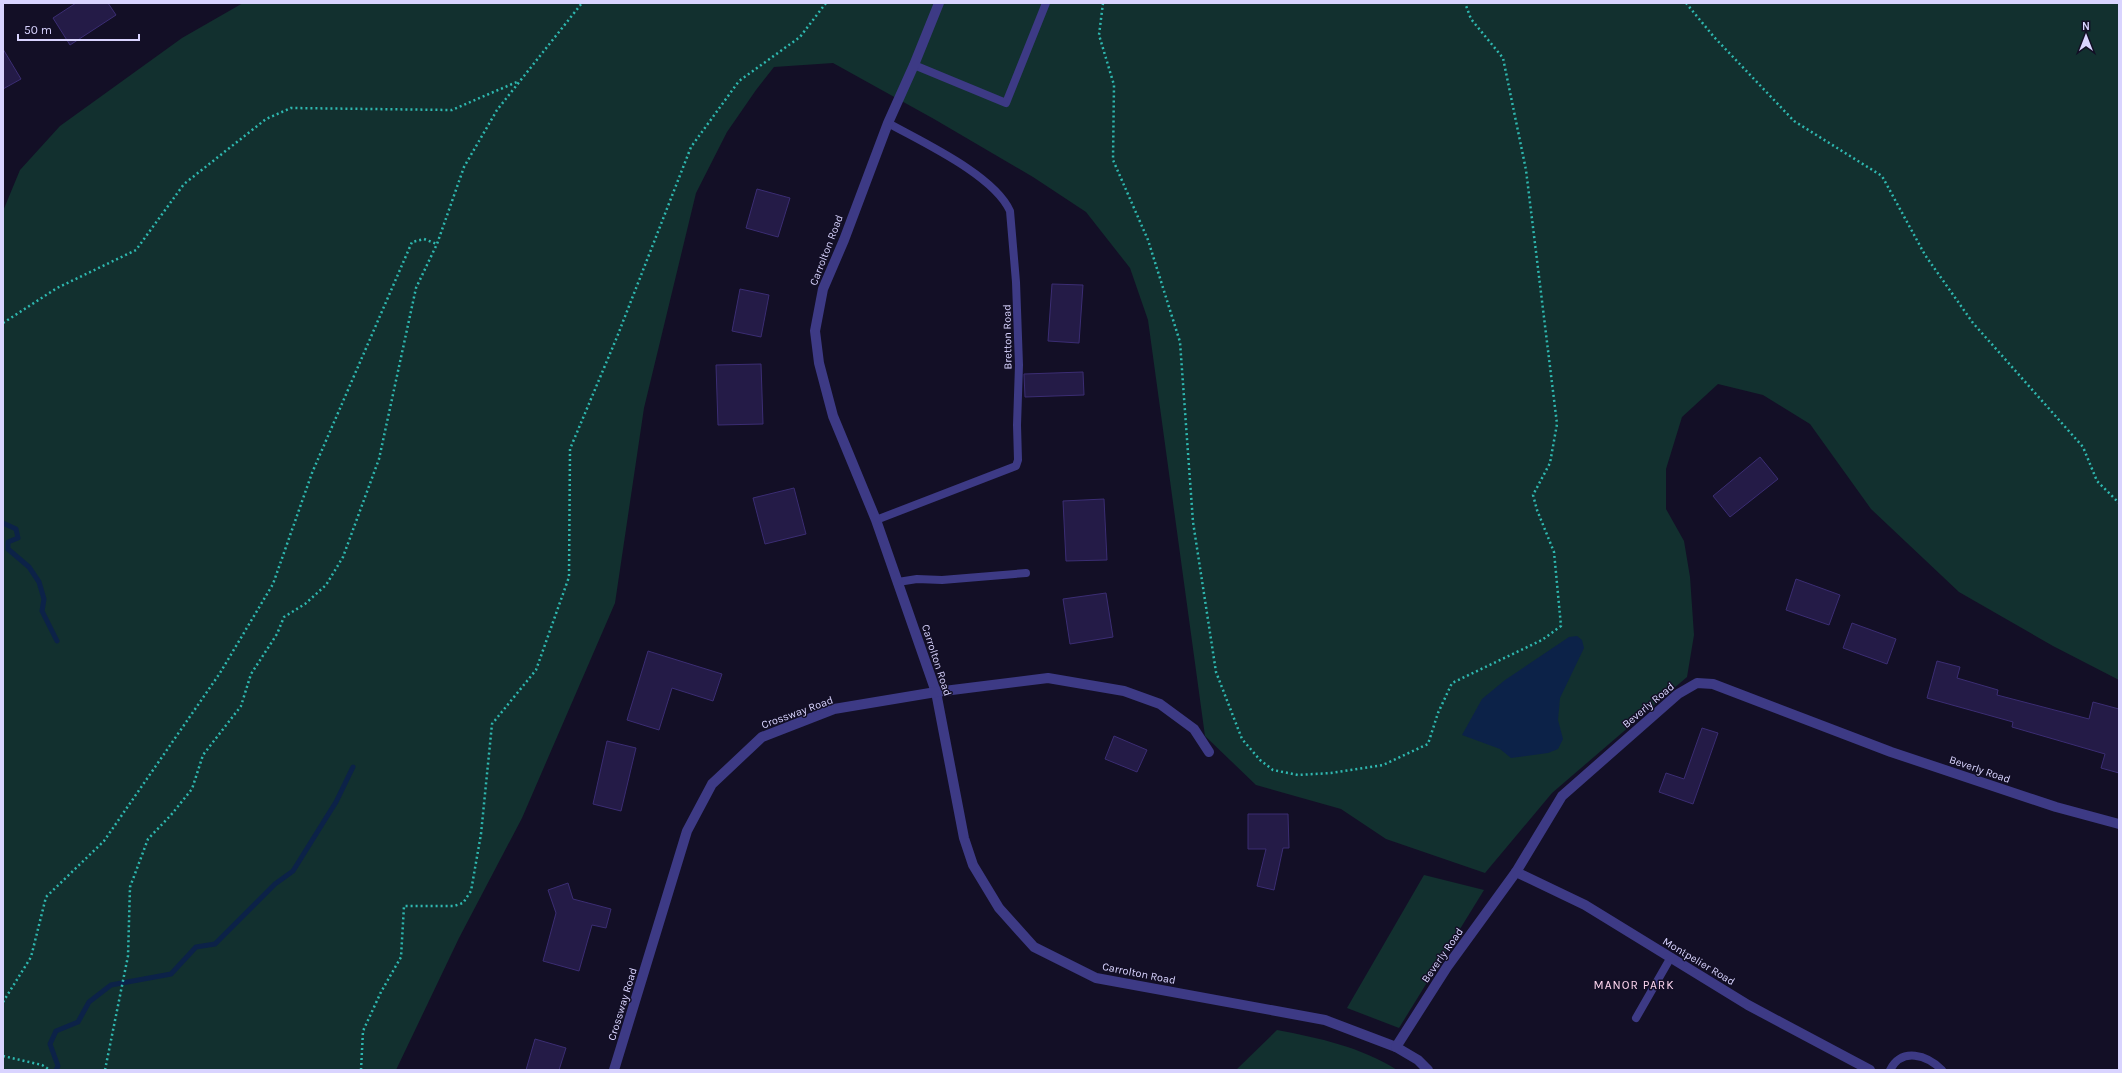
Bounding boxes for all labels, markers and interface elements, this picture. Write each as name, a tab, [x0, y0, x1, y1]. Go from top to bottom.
scale bar	[18, 16, 139, 42]
north arrow	[2066, 16, 2106, 56]
text: N	[2082, 20, 2090, 33]
text: 50 m	[24, 23, 52, 37]
street label: Carrolton Road	[807, 213, 846, 287]
street label: Bretton Road	[1000, 304, 1015, 370]
street label: Carrolton Road	[919, 623, 954, 698]
street label: Beverly Road	[1620, 680, 1677, 731]
street label: Crossway Road	[760, 693, 835, 731]
street label: Beverly Road	[1948, 753, 2012, 786]
street label: Beverly Road	[1419, 925, 1466, 985]
street label: Montpelier Road	[1660, 935, 1737, 988]
street label: Carrolton Road	[1101, 960, 1177, 987]
street label: Crossway Road	[605, 966, 640, 1042]
district label: MANOR PARK	[1594, 978, 1674, 992]

